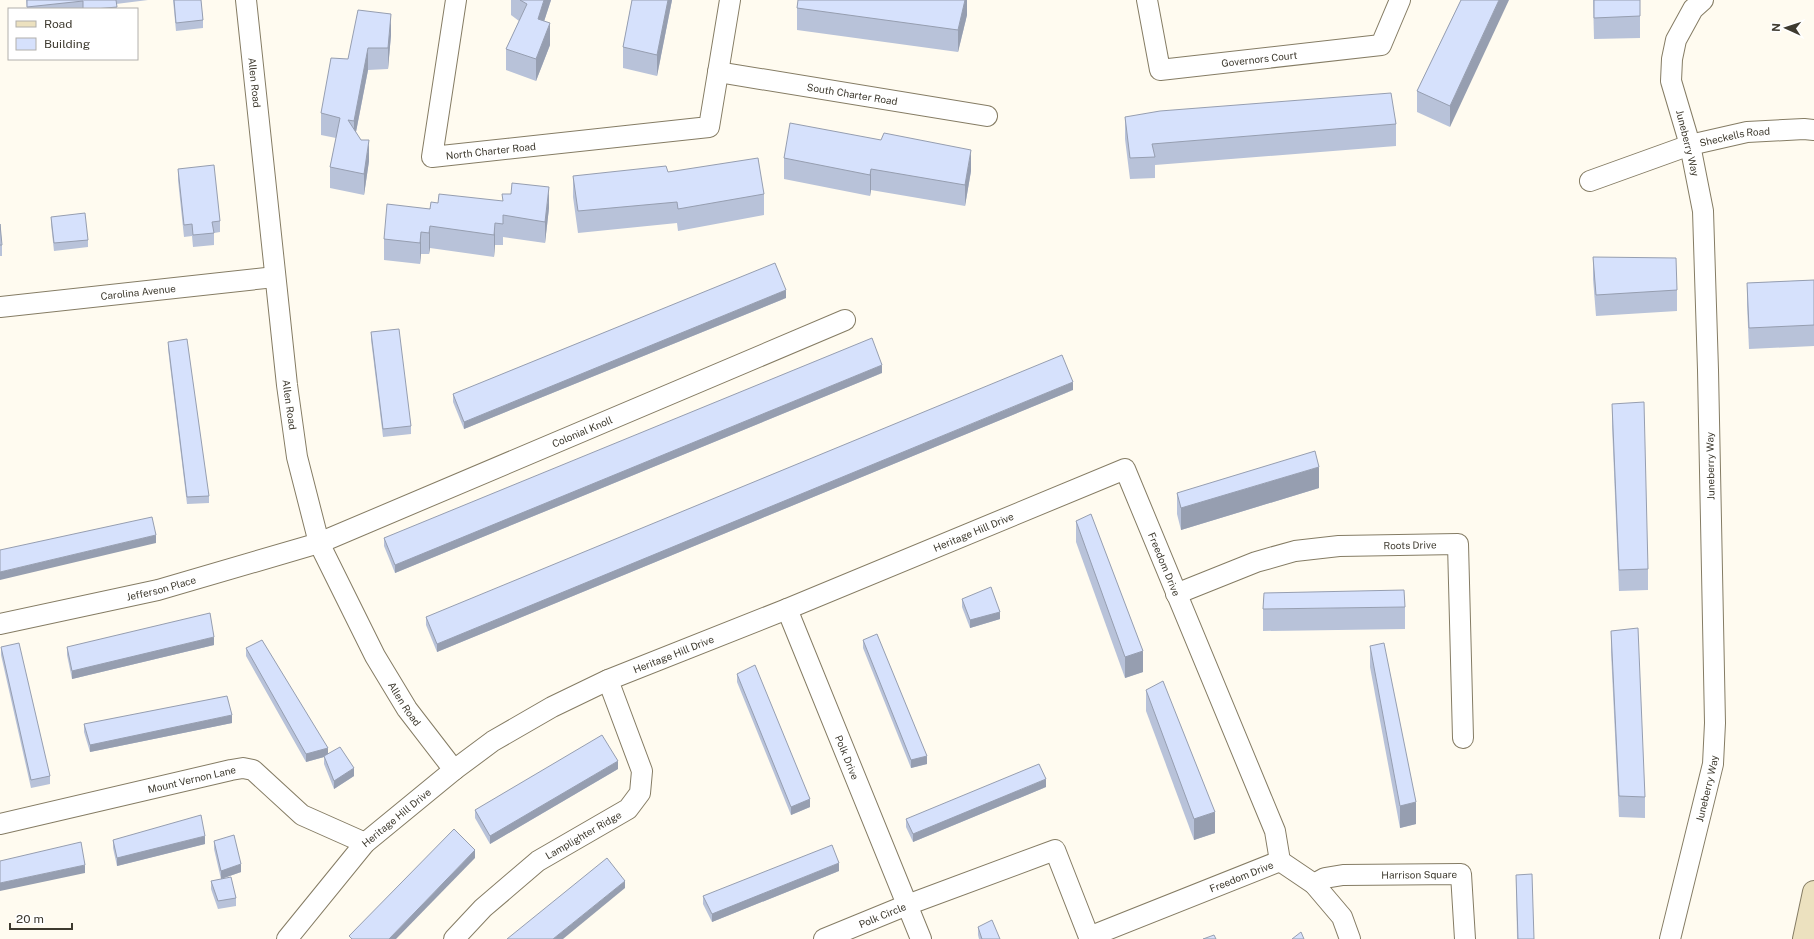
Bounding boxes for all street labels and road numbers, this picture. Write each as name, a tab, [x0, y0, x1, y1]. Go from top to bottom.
street label: Governors Court	[1221, 49, 1298, 69]
street label: Allen Road	[246, 57, 263, 108]
street label: South Charter Road	[806, 81, 898, 107]
street label: Juneberry Way	[1674, 109, 1702, 178]
street label: Sheckells Road	[1698, 125, 1770, 149]
street label: North Charter Road	[445, 140, 536, 161]
street label: Carolina Avenue	[100, 282, 177, 302]
street label: Allen Road	[280, 379, 299, 430]
street label: Colonial Knoll	[550, 413, 614, 450]
street label: Juneberry Way	[1703, 431, 1717, 500]
street label: Heritage Hill Drive	[932, 510, 1016, 554]
street label: Freedom Drive	[1146, 530, 1183, 598]
street label: Roots Drive	[1383, 538, 1437, 551]
street label: Jefferson Place	[125, 573, 198, 603]
street label: Heritage Hill Drive	[631, 633, 716, 675]
street label: Allen Road	[386, 679, 424, 728]
street label: Polk Drive	[833, 733, 862, 782]
street label: Juneberry Way	[1693, 754, 1719, 823]
street label: Mount Vernon Lane	[147, 763, 237, 795]
street label: Heritage Hill Drive	[359, 785, 433, 849]
street label: Lamplighter Ridge	[543, 808, 624, 862]
street label: Freedom Drive	[1208, 858, 1275, 894]
street label: Harrison Square	[1381, 868, 1458, 881]
street label: Polk Circle	[857, 900, 908, 930]

